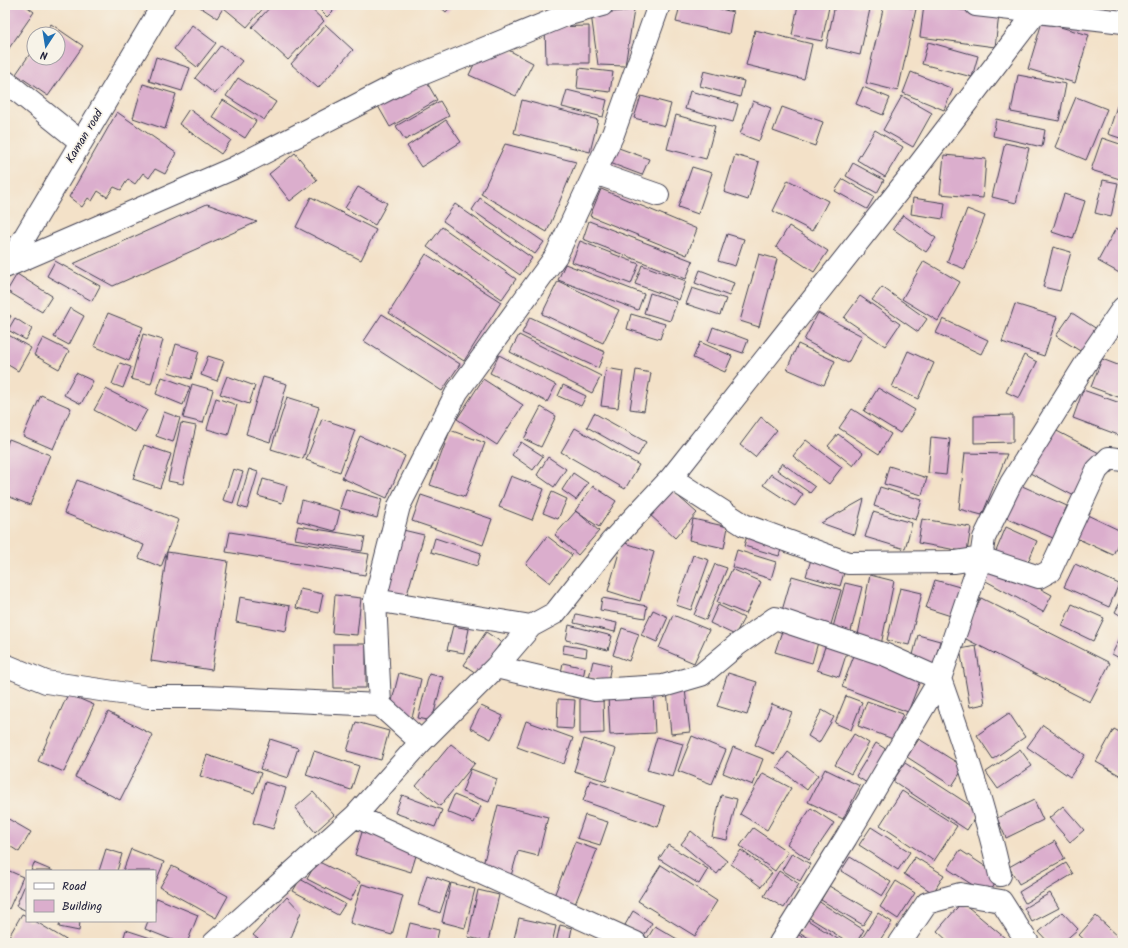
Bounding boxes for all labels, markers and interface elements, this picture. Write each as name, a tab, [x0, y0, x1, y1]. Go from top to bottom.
north arrow	[26, 26, 66, 66]
text: N	[39, 45, 49, 64]
street label: Kaman road	[61, 105, 109, 167]
legend	[26, 870, 156, 922]
text: Road	[62, 877, 87, 896]
text: Building	[62, 897, 102, 916]

